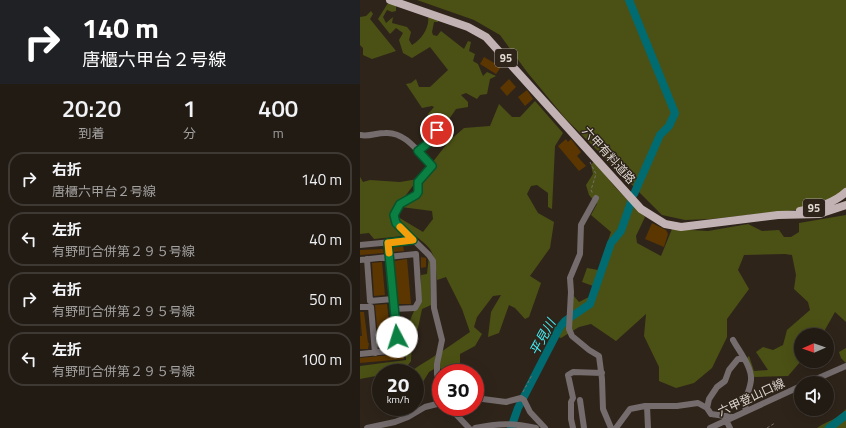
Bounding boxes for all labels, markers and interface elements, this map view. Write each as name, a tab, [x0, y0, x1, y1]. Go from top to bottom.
text: 140 m	[82, 6, 159, 49]
icon: right	[16, 16, 68, 68]
text: 唐櫃六甲台２号線	[82, 46, 226, 73]
road number: 95	[495, 49, 517, 67]
text: 20:20	[62, 90, 121, 126]
text: 1	[183, 90, 196, 126]
text: 400	[258, 90, 298, 126]
pin	[420, 113, 454, 147]
icon: arrive	[426, 119, 448, 141]
street label: 六甲有料道路	[578, 122, 640, 188]
text: 到着	[78, 123, 104, 143]
text: 分	[183, 123, 196, 143]
text: m	[273, 123, 284, 143]
text: 右折	[52, 158, 82, 181]
icon: right	[18, 168, 40, 190]
text: 140 m	[301, 168, 342, 191]
text: 唐櫃六甲台２号線	[52, 181, 156, 201]
road number: 95	[803, 199, 825, 217]
text: 左折	[52, 218, 82, 241]
icon: left	[18, 228, 40, 250]
text: 40 m	[309, 228, 342, 251]
text: 有野町合併第２９５号線	[52, 241, 195, 261]
text: 右折	[52, 278, 82, 301]
icon: right	[18, 288, 40, 310]
text: 50 m	[309, 288, 342, 311]
text: 有野町合併第２９５号線	[52, 301, 195, 321]
water label: 平見川	[524, 313, 561, 359]
position arrow	[376, 316, 418, 358]
north arrow	[794, 328, 834, 368]
map controls	[794, 328, 834, 416]
text: 左折	[52, 338, 82, 361]
icon: left	[18, 348, 40, 370]
text: 100 m	[301, 348, 342, 371]
text: 有野町合併第２９５号線	[52, 361, 195, 381]
speed limit sign: 30	[432, 364, 484, 416]
text: 20	[387, 369, 409, 400]
street label: 六甲登山口線	[714, 373, 788, 421]
button: sound	[794, 376, 834, 416]
text: km/h	[387, 392, 409, 407]

